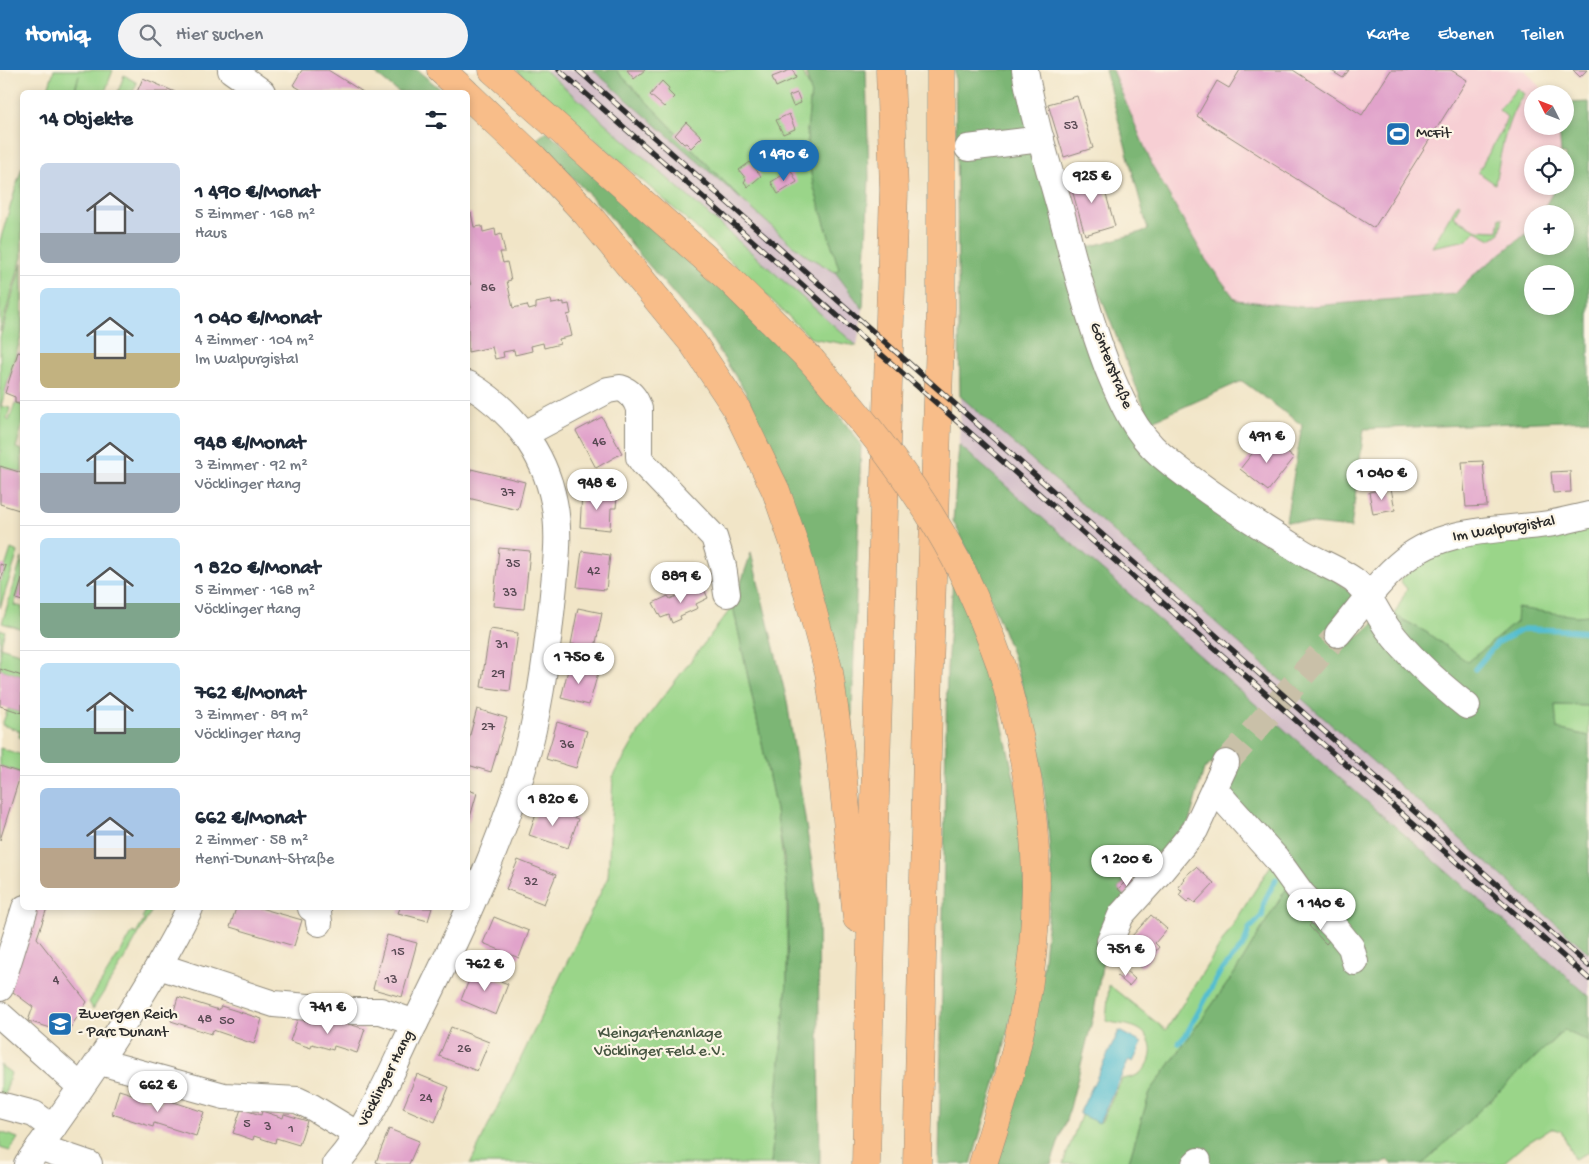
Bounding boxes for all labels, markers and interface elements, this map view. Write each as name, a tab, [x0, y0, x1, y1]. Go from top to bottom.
search box	[118, 13, 468, 58]
text: Homiq	[25, 21, 88, 50]
icon: search	[136, 21, 164, 49]
text: Hier suchen	[176, 24, 263, 47]
text: Karte	[1367, 25, 1410, 46]
text: Ebenen	[1438, 25, 1494, 46]
text: Teilen	[1522, 25, 1564, 46]
north arrow	[1524, 85, 1574, 135]
map controls	[1524, 85, 1574, 315]
icon: filters	[422, 106, 450, 134]
text: 14 Objekte	[40, 108, 133, 133]
house number: 53	[1064, 118, 1078, 135]
sports icon: McFit	[1385, 121, 1411, 147]
place label: McFit	[1416, 125, 1452, 144]
pin: 1 490 €	[738, 140, 830, 182]
button: locate	[1524, 145, 1574, 195]
text: 1 490 €	[760, 146, 808, 165]
pin: 925 €	[1057, 162, 1127, 204]
text: 925 €	[1073, 168, 1111, 187]
text: 1 490 €/Monat	[195, 181, 319, 206]
icon: home	[80, 183, 140, 243]
button: +	[1524, 205, 1574, 255]
text: 5 Zimmer · 168 m²	[195, 206, 315, 225]
text: Haus	[195, 225, 226, 244]
button: −	[1524, 265, 1574, 315]
house number: 86	[481, 280, 496, 297]
text: 1 040 €/Monat	[195, 307, 320, 332]
icon: home	[80, 308, 140, 368]
street label: Gönterstraße	[1084, 320, 1136, 413]
text: 4 Zimmer · 104 m²	[195, 332, 314, 351]
text: Im Walpurgistal	[195, 351, 298, 370]
pin: 491 €	[1232, 422, 1302, 464]
text: 491 €	[1249, 428, 1285, 447]
text: 948 €/Monat	[195, 432, 305, 457]
icon: home	[80, 433, 140, 493]
house number: 46	[592, 434, 607, 451]
text: 3 Zimmer · 92 m²	[195, 457, 308, 476]
pin: 1 040 €	[1336, 458, 1428, 501]
text: 1 040 €	[1357, 465, 1407, 484]
pin: 948 €	[562, 468, 632, 511]
text: 948 €	[578, 475, 616, 494]
text: Vöcklinger Hang	[195, 476, 301, 495]
house number: 37	[500, 485, 516, 502]
street label: Im Walpurgistal	[1451, 513, 1557, 547]
house number: 35	[505, 556, 520, 573]
text: 1 820 €/Monat	[195, 557, 320, 582]
icon: home	[80, 558, 140, 618]
pin: 889 €	[646, 562, 716, 604]
house number: 42	[587, 563, 601, 580]
text: 889 €	[662, 568, 700, 587]
text: 5 Zimmer · 168 m²	[195, 582, 315, 601]
house number: 33	[502, 585, 517, 602]
text: Vöcklinger Hang	[195, 601, 301, 620]
house number: 31	[495, 637, 508, 654]
pin: 1 750 €	[533, 642, 625, 685]
text: 1 750 €	[554, 649, 604, 668]
house number: 29	[491, 666, 505, 683]
text: 762 €/Monat	[195, 682, 305, 707]
icon: home	[80, 683, 140, 743]
text: 3 Zimmer · 89 m²	[195, 707, 308, 726]
house number: 27	[481, 719, 496, 736]
text: Vöcklinger Hang	[195, 726, 301, 745]
house number: 36	[559, 737, 575, 754]
pin: 1 820 €	[507, 784, 599, 827]
text: 1 820 €	[528, 791, 578, 810]
text: 662 €/Monat	[195, 807, 305, 832]
icon: home	[80, 808, 140, 868]
text: 2 Zimmer · 58 m²	[195, 832, 308, 851]
pin: 1 200 €	[1081, 844, 1173, 887]
text: Henri-Dunant-Straße	[195, 851, 334, 870]
text: 1 200 €	[1102, 851, 1152, 870]
house number: 32	[523, 874, 538, 891]
pin: 1 140 €	[1275, 888, 1367, 931]
text: 1 140 €	[1298, 895, 1344, 914]
pin: 751 €	[1091, 934, 1161, 977]
text: 751 €	[1108, 941, 1144, 960]
house number: 15	[390, 944, 405, 961]
pin: 762 €	[450, 950, 520, 992]
text: 762 €	[466, 956, 504, 975]
house number: 4	[53, 972, 60, 989]
house number: 13	[384, 972, 397, 989]
pin: 741 €	[293, 992, 363, 1035]
text: 741 €	[310, 999, 346, 1018]
place label: Zwergen Reich - Parc Dunant	[78, 1006, 178, 1043]
school or university icon: Zwergen Reich - Parc Dunant	[47, 1011, 73, 1037]
house number: 48	[198, 1011, 212, 1028]
house number: 50	[219, 1013, 235, 1030]
park label: Kleingartenanlage Vöcklinger Feld e.V.	[593, 1025, 726, 1062]
street label: Vöcklinger Hang	[354, 1028, 420, 1131]
house number: 26	[457, 1041, 472, 1058]
pin: 662 €	[123, 1070, 193, 1113]
text: 662 €	[139, 1077, 177, 1096]
house number: 24	[419, 1090, 433, 1107]
house number: 5	[243, 1116, 251, 1133]
house number: 3	[263, 1119, 272, 1136]
house number: 1	[287, 1121, 294, 1138]

